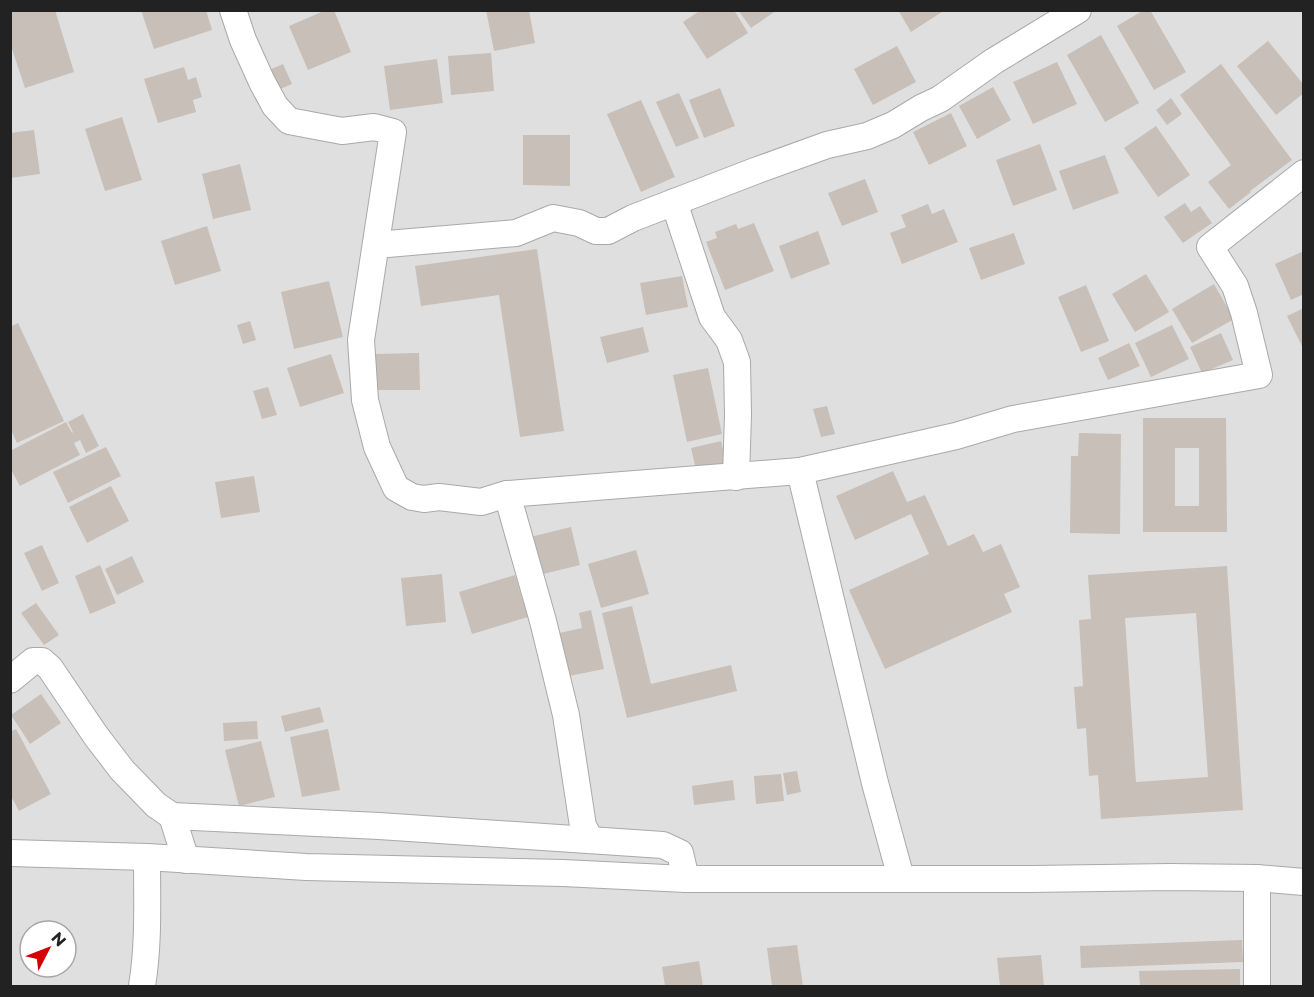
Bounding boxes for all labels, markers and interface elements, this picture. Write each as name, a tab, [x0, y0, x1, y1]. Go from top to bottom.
north arrow	[18, 919, 78, 979]
text: N	[47, 928, 70, 950]

